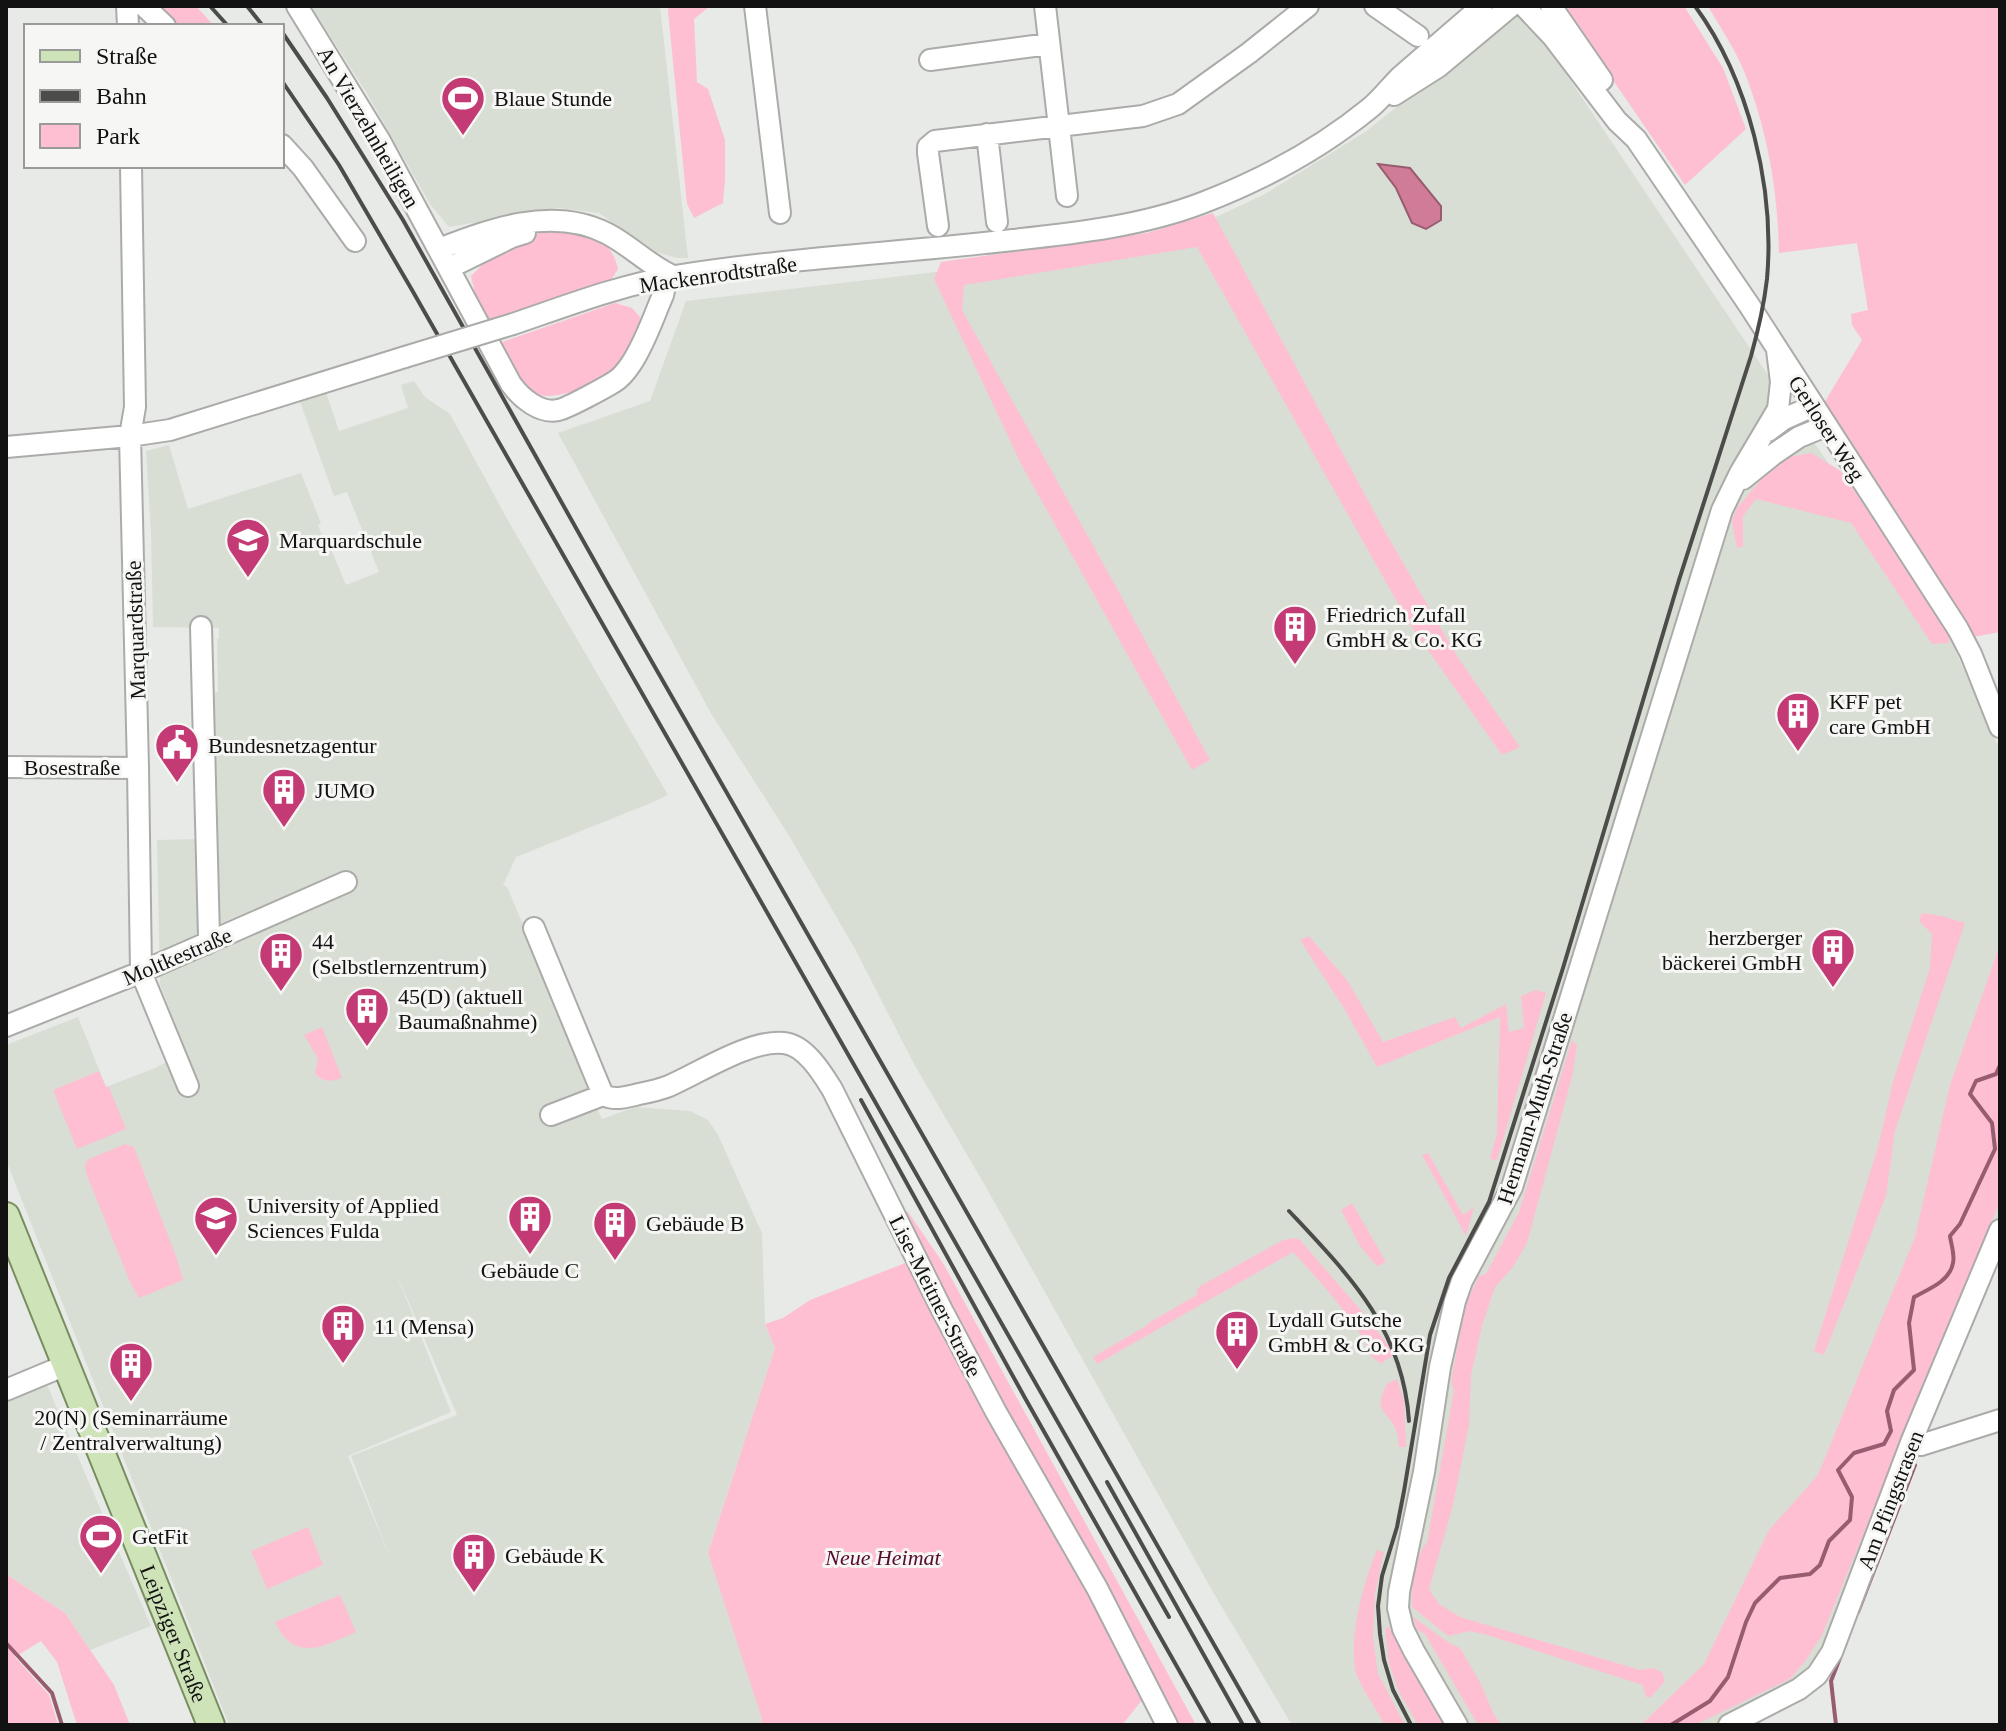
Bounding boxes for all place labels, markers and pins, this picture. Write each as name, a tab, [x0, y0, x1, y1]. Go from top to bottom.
sports icon: Blaue Stunde	[439, 74, 487, 137]
place label: Blaue Stunde	[494, 86, 612, 111]
school or university icon: Marquardschule	[224, 516, 272, 579]
place label: Marquardschule	[279, 528, 422, 553]
place label: Friedrich Zufall GmbH & Co. KG	[1326, 602, 1483, 652]
building icon: Friedrich Zufall GmbH & Co. KG	[1271, 603, 1319, 666]
place label: KFF pet care GmbH	[1829, 689, 1931, 739]
building icon: KFF pet care GmbH	[1774, 690, 1822, 753]
public building icon: Bundesnetzagentur	[153, 721, 201, 784]
place label: Bundesnetzagentur	[208, 733, 377, 758]
building icon: JUMO	[260, 766, 308, 829]
place label: JUMO	[315, 778, 375, 803]
place label: herzberger bäckerei GmbH	[1662, 925, 1803, 975]
building icon: herzberger bäckerei GmbH	[1809, 926, 1857, 989]
place label: 44 (Selbstlernzentrum)	[312, 929, 487, 979]
building icon: 44 (Selbstlernzentrum)	[257, 930, 305, 993]
place label: 45(D) (aktuell Baumaßnahme)	[398, 984, 537, 1034]
building icon: 45(D) (aktuell Baumaßnahme)	[343, 985, 391, 1048]
place label: University of Applied Sciences Fulda	[247, 1193, 439, 1243]
building icon: Gebäude C	[506, 1193, 554, 1256]
school or university icon: University of Applied Sciences Fulda	[192, 1194, 240, 1257]
building icon: Gebäude B	[591, 1199, 639, 1262]
place label: Gebäude B	[646, 1211, 744, 1236]
place label: Gebäude C	[481, 1258, 579, 1283]
building icon: 11 (Mensa)	[319, 1302, 367, 1365]
place label: Lydall Gutsche GmbH & Co. KG	[1268, 1307, 1425, 1357]
building icon: Lydall Gutsche GmbH & Co. KG	[1213, 1308, 1261, 1371]
place label: 11 (Mensa)	[374, 1314, 474, 1339]
building icon: 20(N) (Seminarräume / Zentralverwaltung)	[107, 1340, 155, 1403]
place label: 20(N) (Seminarräume / Zentralverwaltung)	[34, 1405, 228, 1455]
sports icon: GetFit	[77, 1512, 125, 1575]
place label: GetFit	[132, 1524, 188, 1549]
building icon: Gebäude K	[450, 1531, 498, 1594]
place label: Gebäude K	[505, 1543, 605, 1568]

